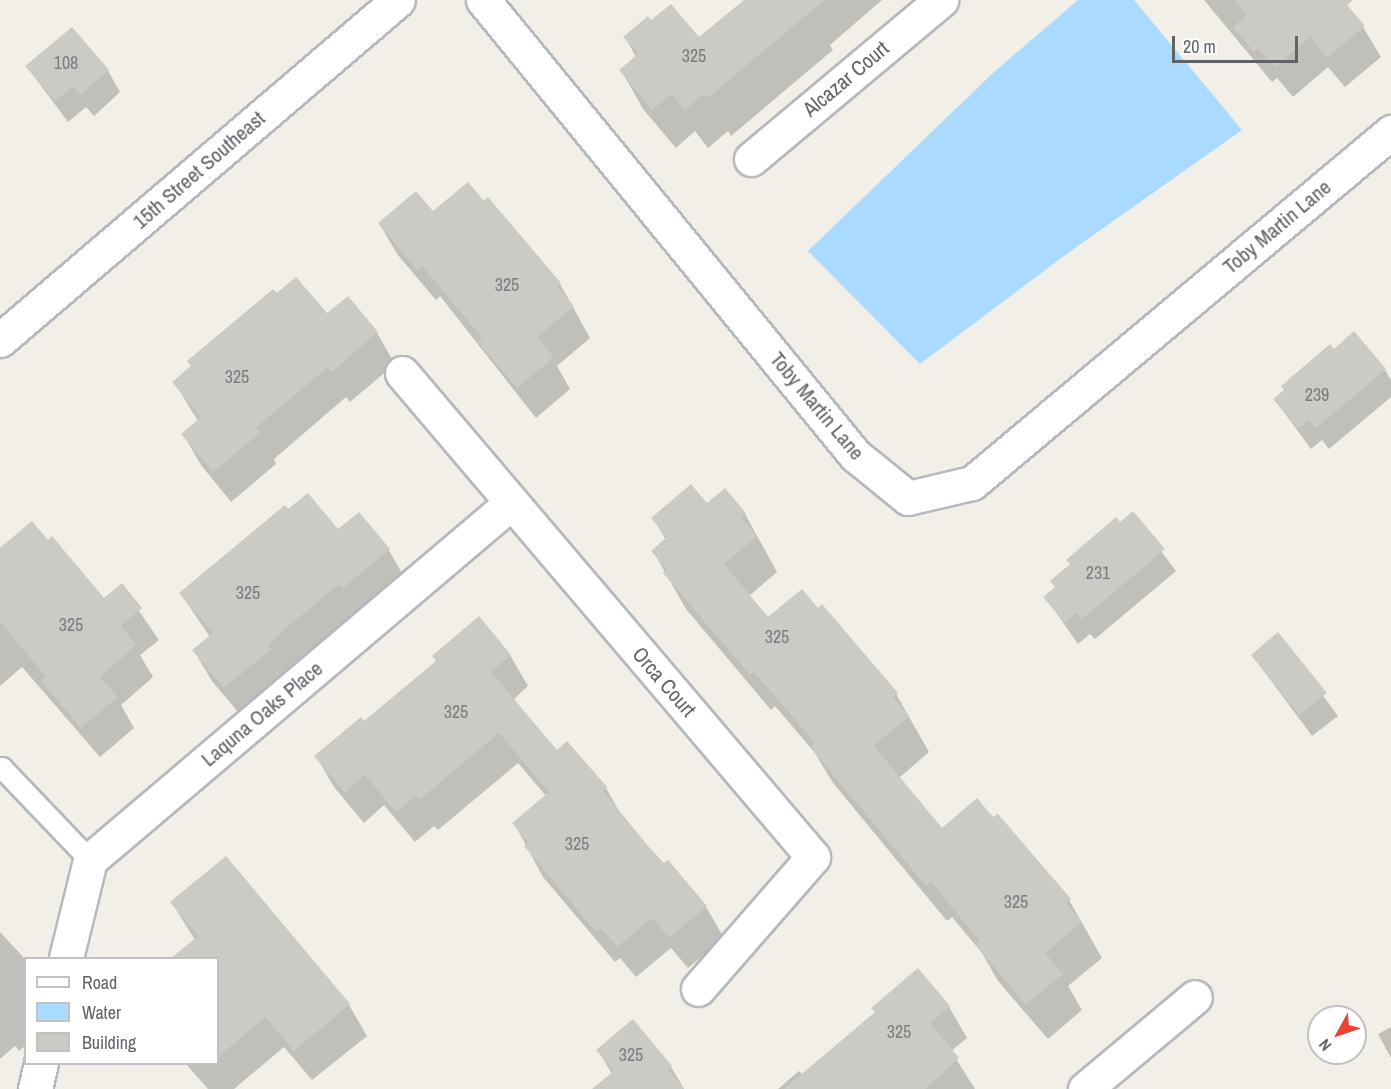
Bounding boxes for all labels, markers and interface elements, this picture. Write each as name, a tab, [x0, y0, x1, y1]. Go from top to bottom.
scale bar	[1175, 24, 1301, 62]
text: 20 m	[1183, 34, 1216, 59]
street label: Alcazar Court	[798, 36, 894, 122]
house number: 325	[682, 45, 706, 67]
house number: 108	[54, 52, 78, 74]
street label: 15th Street Southeast	[128, 106, 270, 234]
street label: Toby Martin Lane	[1218, 175, 1336, 279]
house number: 325	[495, 274, 519, 296]
street label: Toby Martin Lane	[765, 347, 869, 465]
house number: 325	[225, 366, 249, 388]
house number: 239	[1305, 384, 1329, 406]
house number: 231	[1086, 562, 1110, 584]
house number: 325	[236, 582, 260, 604]
house number: 325	[59, 614, 83, 636]
house number: 325	[765, 626, 789, 648]
street label: Orca Court	[627, 642, 701, 722]
street label: Laquna Oaks Place	[196, 656, 328, 772]
house number: 325	[444, 701, 468, 723]
house number: 325	[565, 833, 589, 855]
house number: 325	[1004, 891, 1028, 913]
legend	[24, 957, 219, 1065]
text: Road	[82, 970, 117, 995]
text: Water	[82, 1000, 121, 1025]
north arrow	[1307, 1005, 1367, 1065]
house number: 325	[887, 1021, 911, 1043]
text: Building	[82, 1030, 136, 1055]
text: N	[1313, 1035, 1336, 1056]
house number: 325	[619, 1044, 643, 1066]

